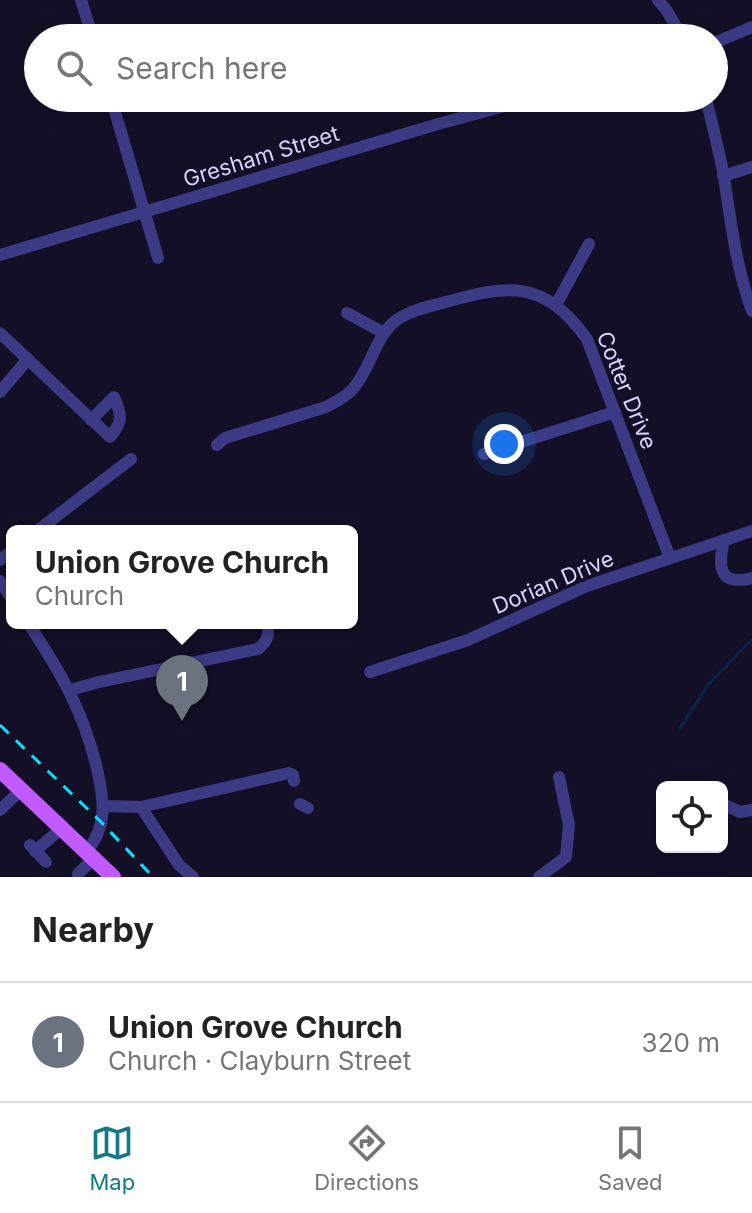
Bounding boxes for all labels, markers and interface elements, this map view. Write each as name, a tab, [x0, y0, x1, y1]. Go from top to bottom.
search box	[24, 24, 728, 112]
icon: search	[52, 46, 96, 90]
text: Search here	[116, 50, 288, 86]
street label: Gresham Street	[180, 120, 342, 192]
street label: Cotter Drive	[592, 327, 662, 453]
your location	[484, 424, 524, 464]
popup	[6, 525, 358, 629]
text: Union Grove Church	[35, 544, 329, 580]
street label: Dorian Drive	[488, 545, 618, 619]
text: Church	[35, 580, 124, 611]
pin: 1	[156, 655, 208, 721]
map controls	[656, 781, 728, 853]
button: locate	[656, 781, 728, 853]
text: Nearby	[32, 909, 154, 950]
text: Union Grove Church	[108, 1009, 403, 1045]
text: 1	[52, 1027, 64, 1058]
text: 320 m	[642, 1027, 720, 1058]
text: Church · Clayburn Street	[108, 1045, 411, 1076]
tab: Map	[90, 1121, 135, 1195]
tab: Directions	[314, 1121, 419, 1195]
tab: Saved	[598, 1121, 662, 1195]

